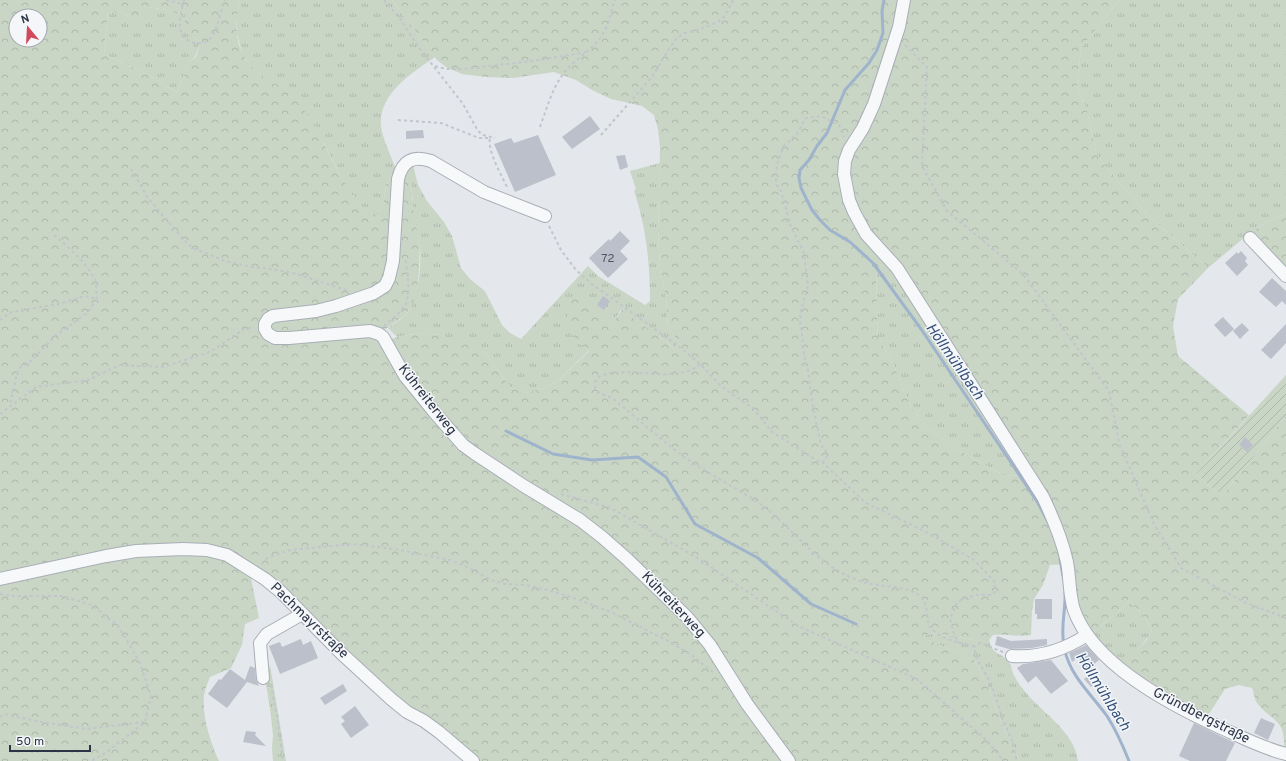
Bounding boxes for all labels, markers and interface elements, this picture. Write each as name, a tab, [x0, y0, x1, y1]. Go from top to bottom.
north arrow	[8, 8, 48, 48]
text: N	[19, 12, 31, 27]
house number: 72	[601, 251, 615, 267]
water label: Höllmühlbach	[921, 320, 987, 404]
street label: Kühreiterweg	[394, 361, 460, 439]
street label: Kühreiterweg	[637, 568, 709, 642]
street label: Pachmayrstraße	[266, 579, 352, 663]
water label: Höllmühlbach	[1070, 649, 1134, 735]
street label: Gründbergstraße	[1150, 684, 1252, 748]
scale bar	[10, 727, 90, 753]
text: 50 m	[16, 734, 44, 750]

